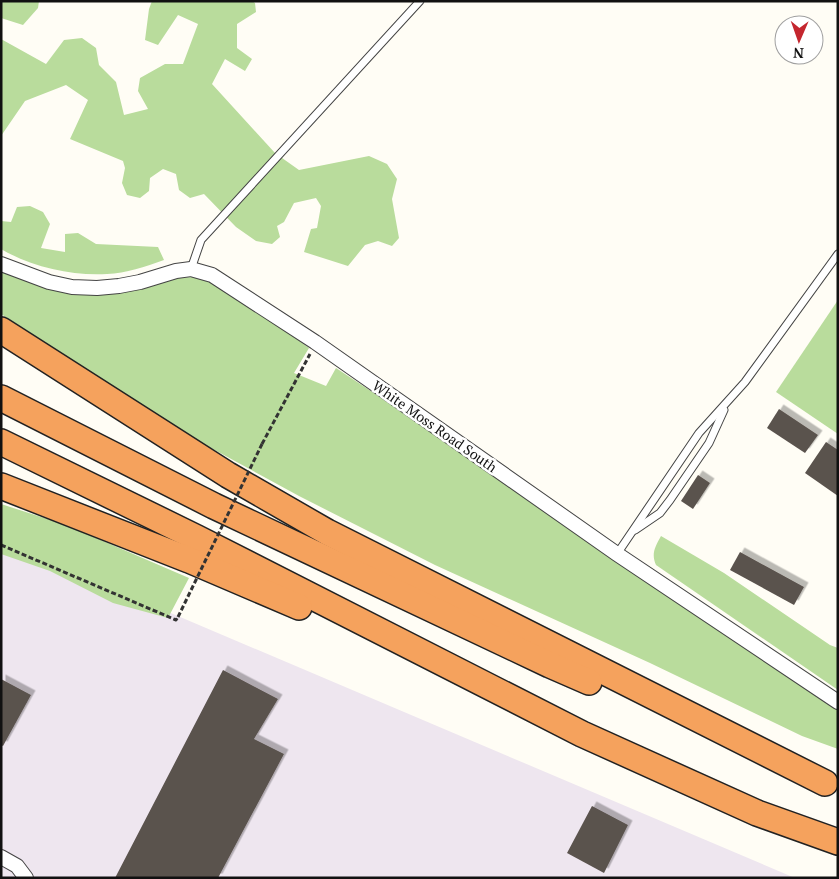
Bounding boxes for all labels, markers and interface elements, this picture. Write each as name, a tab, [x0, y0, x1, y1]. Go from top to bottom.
north arrow	[774, 15, 824, 65]
text: N	[793, 44, 804, 63]
street label: White Moss Road South	[369, 376, 501, 476]

